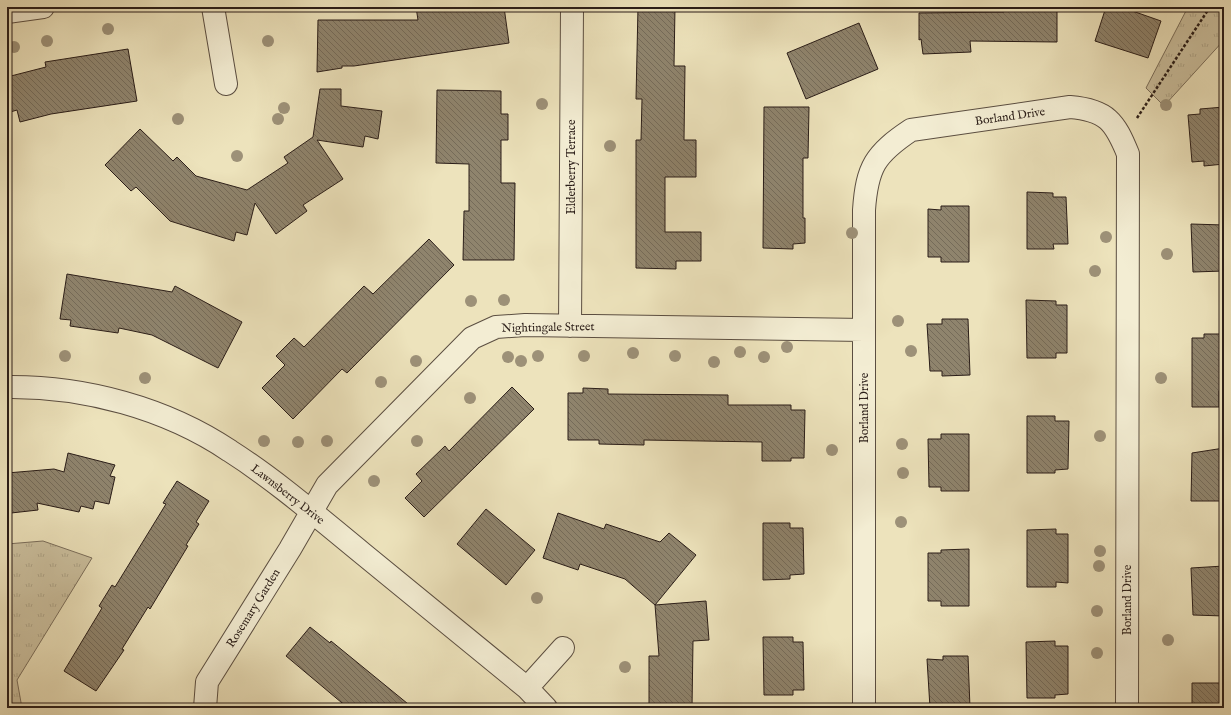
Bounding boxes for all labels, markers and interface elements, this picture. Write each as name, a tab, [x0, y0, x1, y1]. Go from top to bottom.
street label: Borland Drive	[974, 104, 1047, 129]
street label: Elderberry Terrace	[564, 119, 579, 215]
street label: Nightingale Street	[501, 319, 595, 336]
street label: Borland Drive	[857, 372, 872, 443]
street label: Lawnsberry Drive	[248, 461, 328, 528]
street label: Borland Drive	[1120, 564, 1135, 635]
street label: Rosemary Garden	[223, 566, 284, 650]

